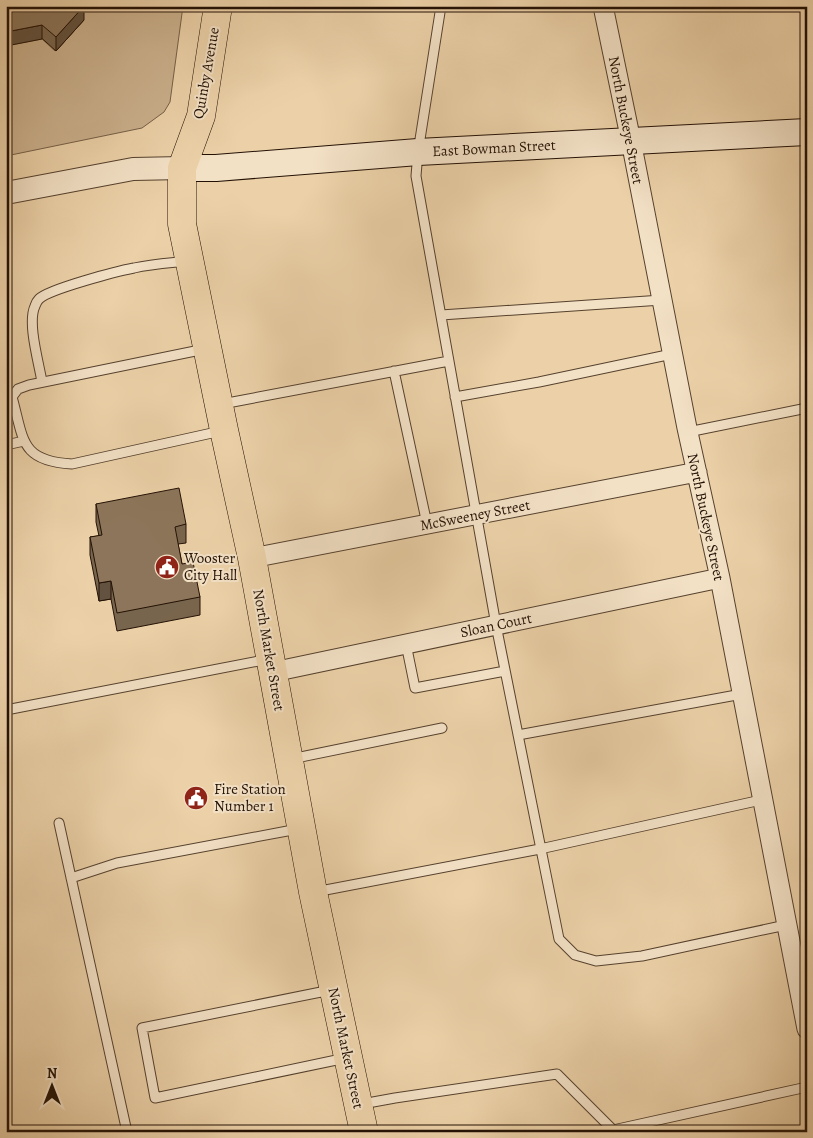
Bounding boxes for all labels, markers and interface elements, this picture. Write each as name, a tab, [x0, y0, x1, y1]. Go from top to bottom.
street label: Quinby Avenue	[188, 25, 224, 120]
street label: North Buckeye Street	[604, 54, 648, 186]
street label: East Bowman Street	[432, 135, 556, 161]
street label: North Buckeye Street	[683, 451, 729, 583]
street label: McSweeney Street	[418, 495, 532, 535]
place label: Wooster City Hall	[183, 548, 238, 585]
public building icon: Wooster City Hall	[154, 554, 180, 580]
street label: North Market Street	[248, 587, 290, 713]
street label: Sloan Court	[458, 608, 534, 642]
place label: Fire Station Number 1	[214, 779, 286, 816]
public building icon: Fire Station Number 1	[183, 785, 209, 811]
street label: North Market Street	[323, 985, 369, 1111]
north arrow	[28, 1060, 78, 1110]
text: N	[47, 1064, 57, 1083]

